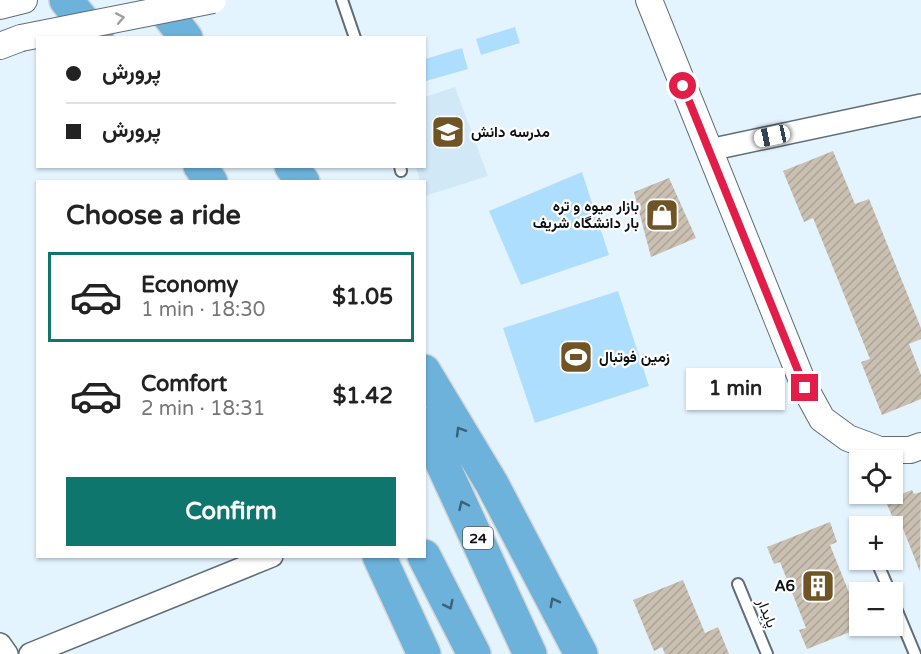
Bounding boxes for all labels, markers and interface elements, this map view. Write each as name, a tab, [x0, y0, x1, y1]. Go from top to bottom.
one-way arrow	[115, 12, 125, 25]
text: پرورش	[102, 59, 161, 85]
route start	[669, 72, 696, 99]
school or university icon: مدرسه دانش	[430, 114, 466, 150]
text: پرورش	[102, 117, 161, 143]
place label: مدرسه دانش	[471, 123, 550, 141]
car	[753, 123, 791, 149]
place label: بازار میوه و تره بار دانشگاه شریف	[533, 197, 639, 232]
shop icon: بازار میوه و تره بار دانشگاه شریف	[644, 197, 680, 233]
text: Choose a ride	[66, 199, 241, 232]
icon: car	[69, 270, 123, 324]
text: Economy	[141, 272, 238, 298]
text: $1.05	[332, 284, 393, 310]
text: 1 min · 18:30	[141, 298, 265, 322]
sports icon: زمین فوتبال	[558, 339, 594, 375]
place label: زمین فوتبال	[599, 348, 670, 366]
callout: 1 min	[685, 367, 784, 409]
icon: car	[69, 369, 123, 423]
text: Comfort	[141, 371, 227, 397]
route end	[791, 374, 818, 401]
text: 1 min	[709, 377, 762, 401]
text: $1.42	[333, 383, 393, 409]
text: 2 min · 18:31	[141, 397, 265, 421]
one-way arrow	[456, 427, 468, 437]
map controls	[849, 450, 903, 636]
button: locate	[849, 450, 903, 504]
button: Confirm	[66, 477, 396, 546]
one-way arrow	[458, 500, 470, 511]
button: +	[849, 516, 903, 570]
road number: 24	[463, 527, 493, 549]
building icon: A6	[800, 568, 836, 604]
place label: A6	[774, 577, 795, 595]
button: −	[849, 582, 903, 636]
street label: پایدار	[752, 595, 781, 631]
one-way arrow	[550, 598, 561, 608]
one-way arrow	[442, 599, 453, 609]

